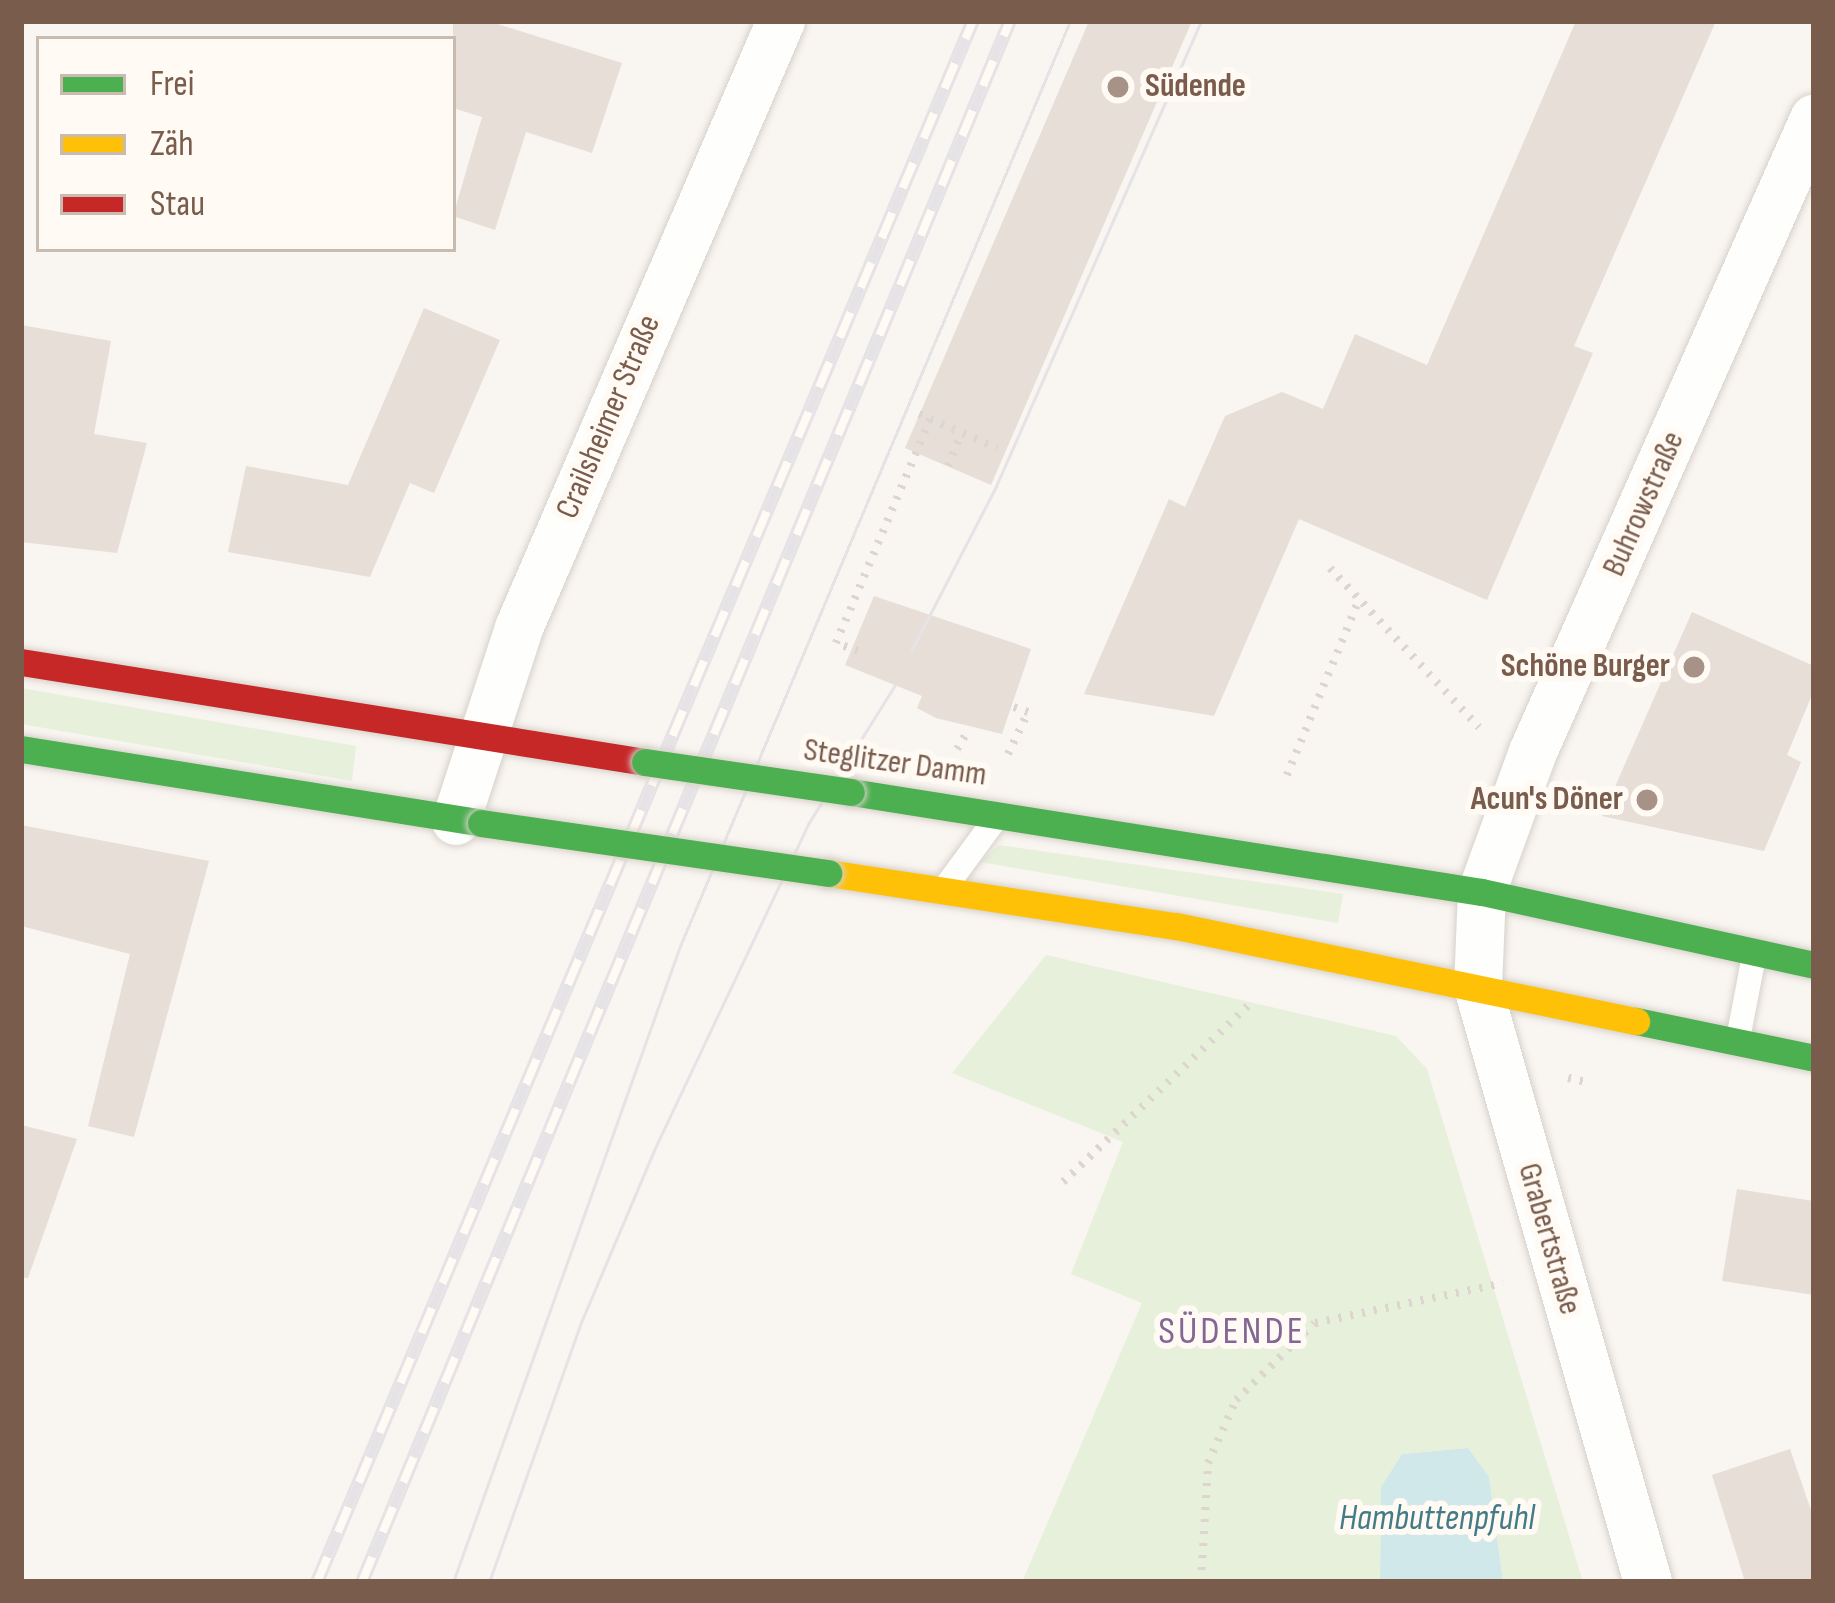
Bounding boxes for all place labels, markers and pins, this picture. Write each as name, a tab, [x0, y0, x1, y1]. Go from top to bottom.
place label: Südende	[1145, 67, 1246, 107]
marker: Südende	[1102, 71, 1134, 103]
place label: Schöne Burger	[1501, 647, 1670, 687]
marker: Schöne Burger	[1681, 654, 1707, 680]
place label: Acun's Döner	[1471, 780, 1623, 820]
marker: Acun's Döner	[1634, 787, 1660, 813]

